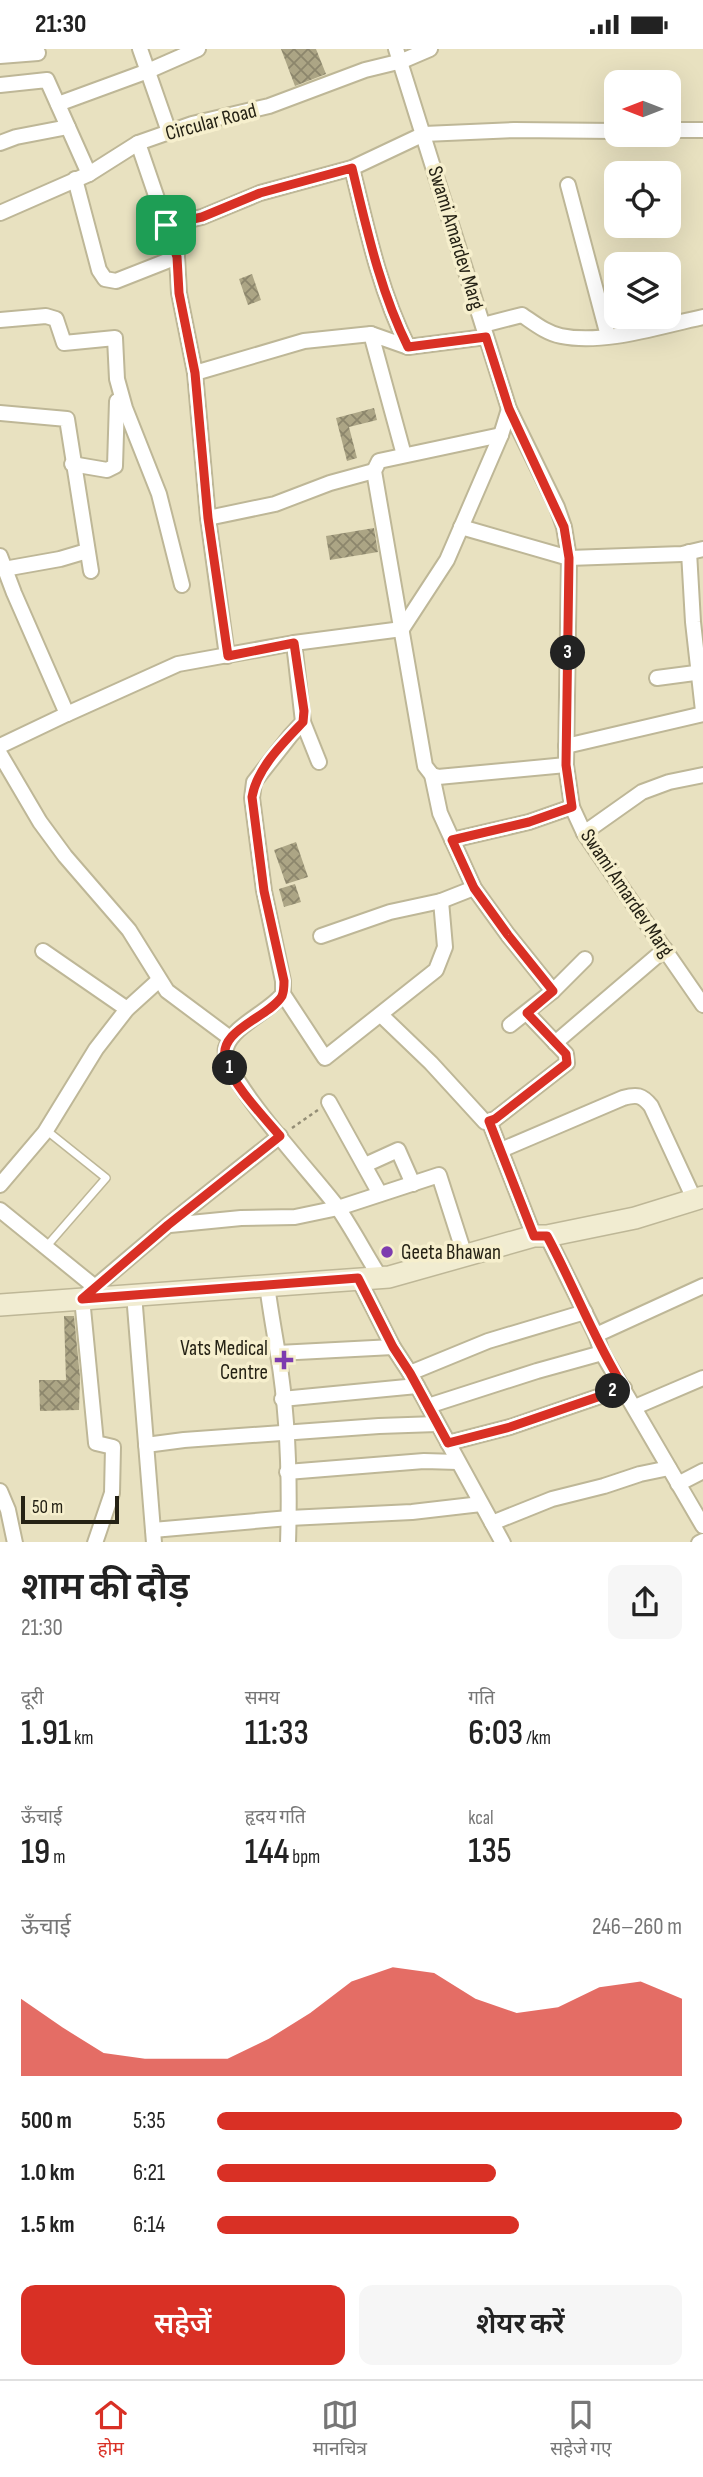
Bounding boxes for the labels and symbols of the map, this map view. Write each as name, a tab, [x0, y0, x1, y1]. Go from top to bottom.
north arrow	[604, 70, 681, 147]
street label: Circular Road	[163, 98, 259, 146]
street label: Swami Amardev Marg	[422, 163, 490, 313]
pin	[136, 195, 196, 255]
pin: 3	[550, 635, 586, 671]
street label: Swami Amardev Marg	[575, 824, 679, 962]
pin: 1	[212, 1051, 247, 1085]
place label: Geeta Bhawan	[401, 1240, 501, 1265]
marker: Geeta Bhawan	[379, 1244, 395, 1260]
place label: Vats Medical Centre	[180, 1336, 268, 1385]
marker: Vats Medical Centre	[274, 1350, 294, 1370]
pin: 2	[596, 1373, 630, 1409]
scale bar	[21, 1493, 119, 1525]

